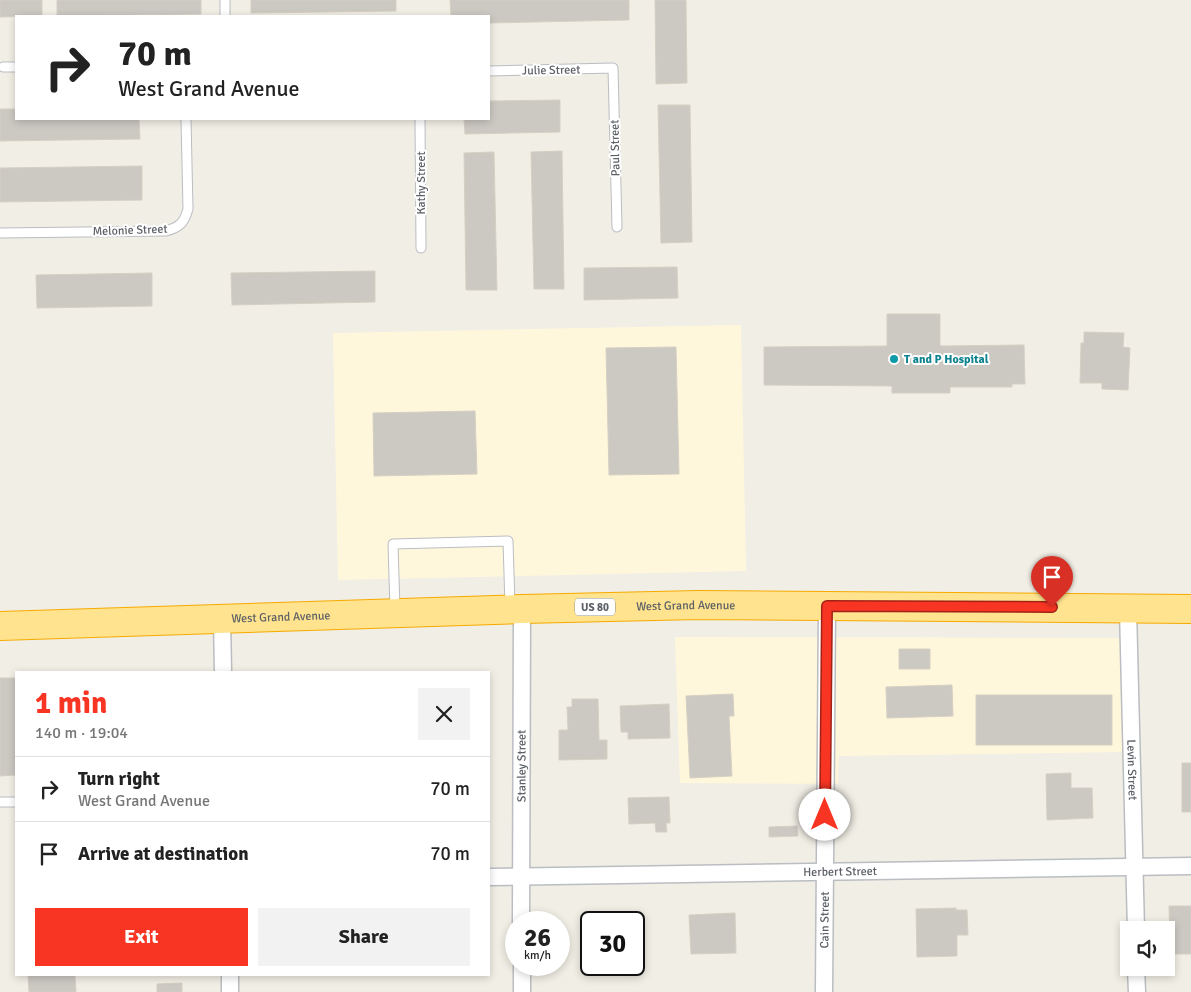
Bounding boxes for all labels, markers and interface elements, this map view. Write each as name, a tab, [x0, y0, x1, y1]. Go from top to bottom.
text: 70 m	[118, 32, 192, 75]
icon: right	[35, 35, 100, 100]
street label: Julie Street	[522, 62, 580, 79]
text: West Grand Avenue	[118, 75, 300, 102]
street label: Paul Street	[608, 120, 623, 176]
street label: Kathy Street	[414, 151, 429, 215]
street label: Melonie Street	[92, 222, 168, 239]
place label: T and P Hospital	[904, 352, 989, 367]
marker: T and P Hospital	[888, 353, 900, 365]
pin	[1031, 556, 1073, 607]
icon: arrive	[1038, 563, 1066, 591]
road number: US 80	[575, 598, 615, 616]
street label: West Grand Avenue	[636, 598, 735, 614]
street label: West Grand Avenue	[231, 608, 331, 626]
text: 1 min	[35, 685, 107, 722]
button: close	[418, 688, 470, 740]
text: 140 m · 19:04	[35, 723, 128, 743]
street label: Stanley Street	[514, 730, 530, 802]
street label: Levin Street	[1123, 739, 1140, 801]
text: Turn right	[78, 767, 160, 791]
icon: right	[35, 775, 63, 803]
text: 70 m	[430, 777, 470, 801]
position arrow	[798, 788, 850, 840]
text: West Grand Avenue	[78, 791, 210, 811]
icon: arrive	[35, 840, 63, 868]
text: Arrive at destination	[78, 842, 249, 866]
text: 70 m	[430, 842, 470, 866]
street label: Herbert Street	[803, 864, 877, 880]
street label: Cain Street	[817, 891, 833, 949]
button: Exit	[35, 908, 248, 966]
button: Share	[258, 908, 470, 966]
speed limit sign: 30	[580, 911, 645, 976]
map controls	[1120, 921, 1175, 976]
button: sound	[1120, 921, 1175, 976]
text: 26	[524, 922, 551, 953]
text: km/h	[524, 948, 551, 963]

